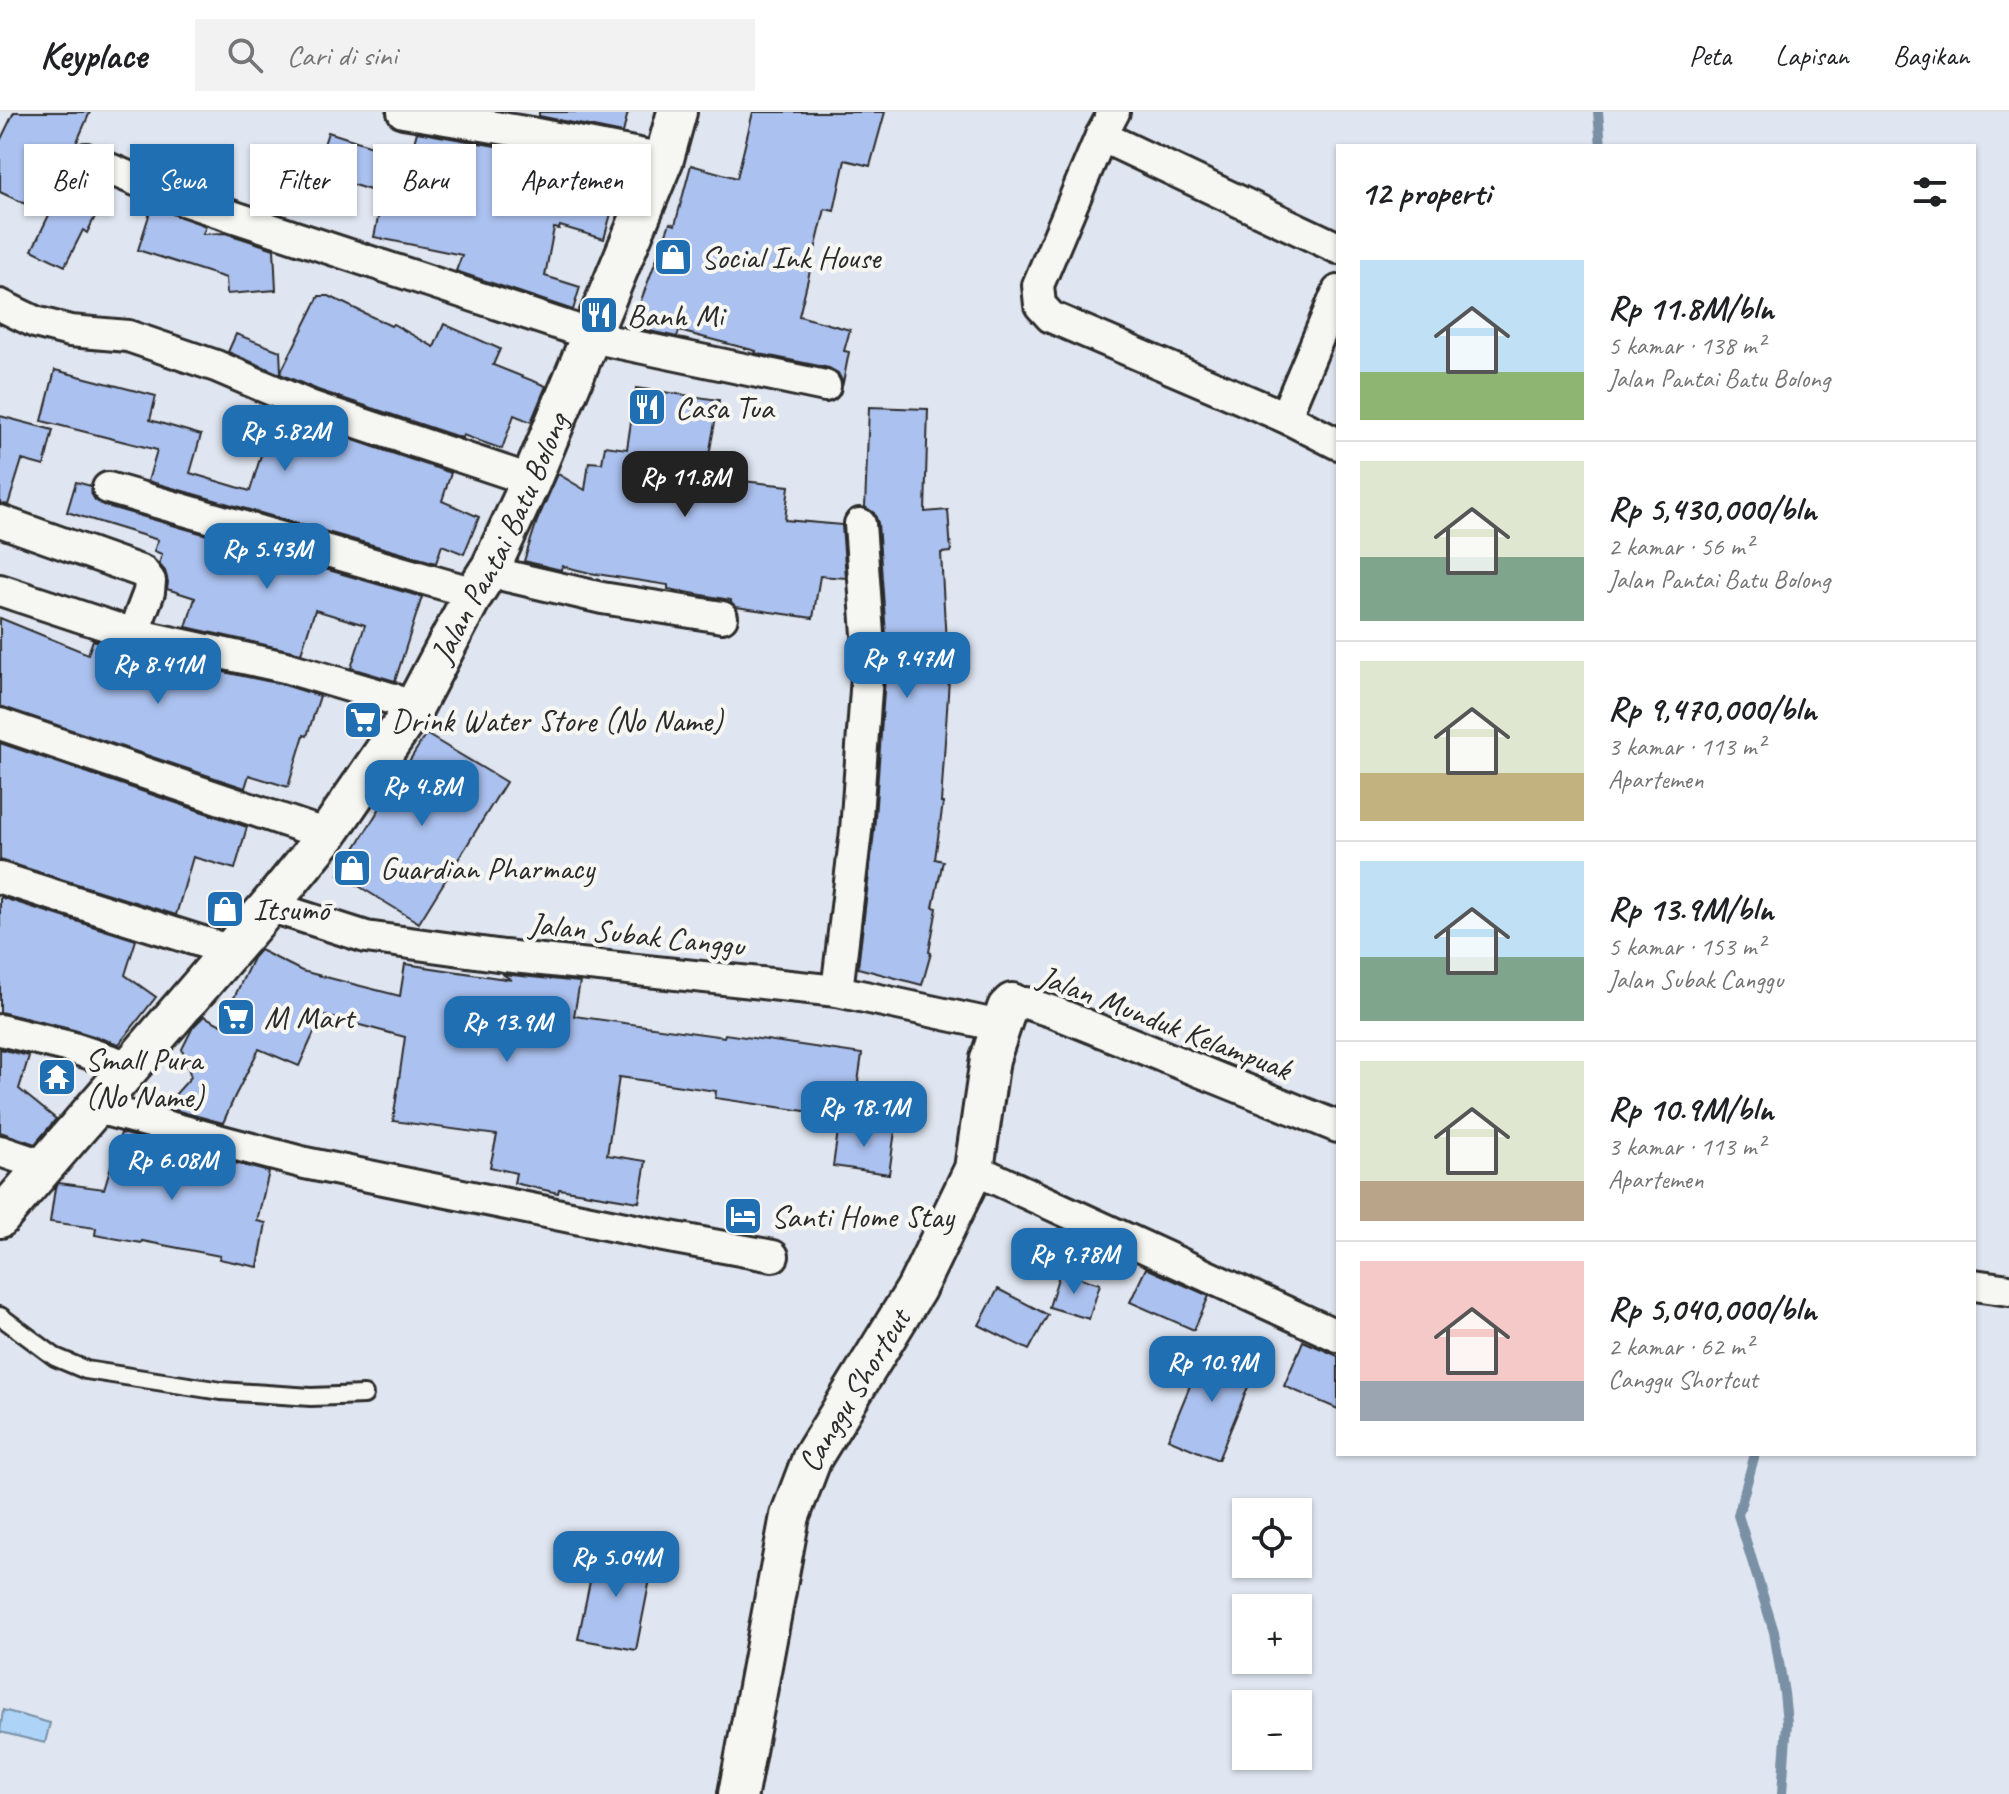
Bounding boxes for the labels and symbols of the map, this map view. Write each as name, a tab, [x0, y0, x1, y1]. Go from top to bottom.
shop icon: Social Ink House	[652, 236, 694, 278]
place label: Social Ink House	[701, 237, 883, 278]
restaurant icon: Banh Mi	[578, 294, 620, 336]
place label: Banh Mi	[627, 295, 727, 336]
restaurant icon: Casa Tua	[626, 386, 668, 428]
place label: Casa Tua	[675, 387, 776, 428]
pin: Rp 5.82M	[202, 405, 368, 473]
street label: Jalan Pantai Batu Bolong	[420, 405, 579, 672]
pin: Rp 11.8M	[602, 451, 768, 519]
pin: Rp 5.43M	[184, 523, 350, 591]
pin: Rp 9.47M	[824, 632, 990, 700]
pin: Rp 8.41M	[75, 638, 241, 706]
supermarket icon: Drink Water Store (No Name)	[342, 699, 384, 741]
place label: Drink Water Store (No Name)	[391, 700, 724, 741]
pin: Rp 4.8M	[348, 760, 496, 828]
shop icon: Guardian Pharmacy	[331, 847, 373, 889]
place label: Guardian Pharmacy	[380, 848, 596, 889]
shop icon: Itsumō	[204, 888, 246, 930]
place label: Itsumō	[253, 889, 333, 930]
street label: Jalan Subak Canggu	[526, 903, 749, 966]
street label: Jalan Munduk Kelampuak	[1031, 955, 1299, 1090]
supermarket icon: M Mart	[215, 996, 257, 1038]
pin: Rp 13.9M	[424, 996, 590, 1064]
place label: M Mart	[264, 997, 357, 1038]
place label: Small Pura (No Name)	[85, 1039, 205, 1117]
temple icon: Small Pura (No Name)	[36, 1056, 78, 1098]
pin: Rp 18.1M	[781, 1081, 947, 1149]
pin: Rp 6.08M	[89, 1134, 255, 1202]
hotel icon: Santi Home Stay	[722, 1195, 764, 1237]
place label: Santi Home Stay	[771, 1196, 956, 1237]
pin: Rp 9.78M	[991, 1228, 1157, 1296]
street label: Canggu Shortcut	[789, 1299, 921, 1478]
pin: Rp 10.9M	[1129, 1336, 1295, 1404]
pin: Rp 5.04M	[533, 1531, 699, 1599]

